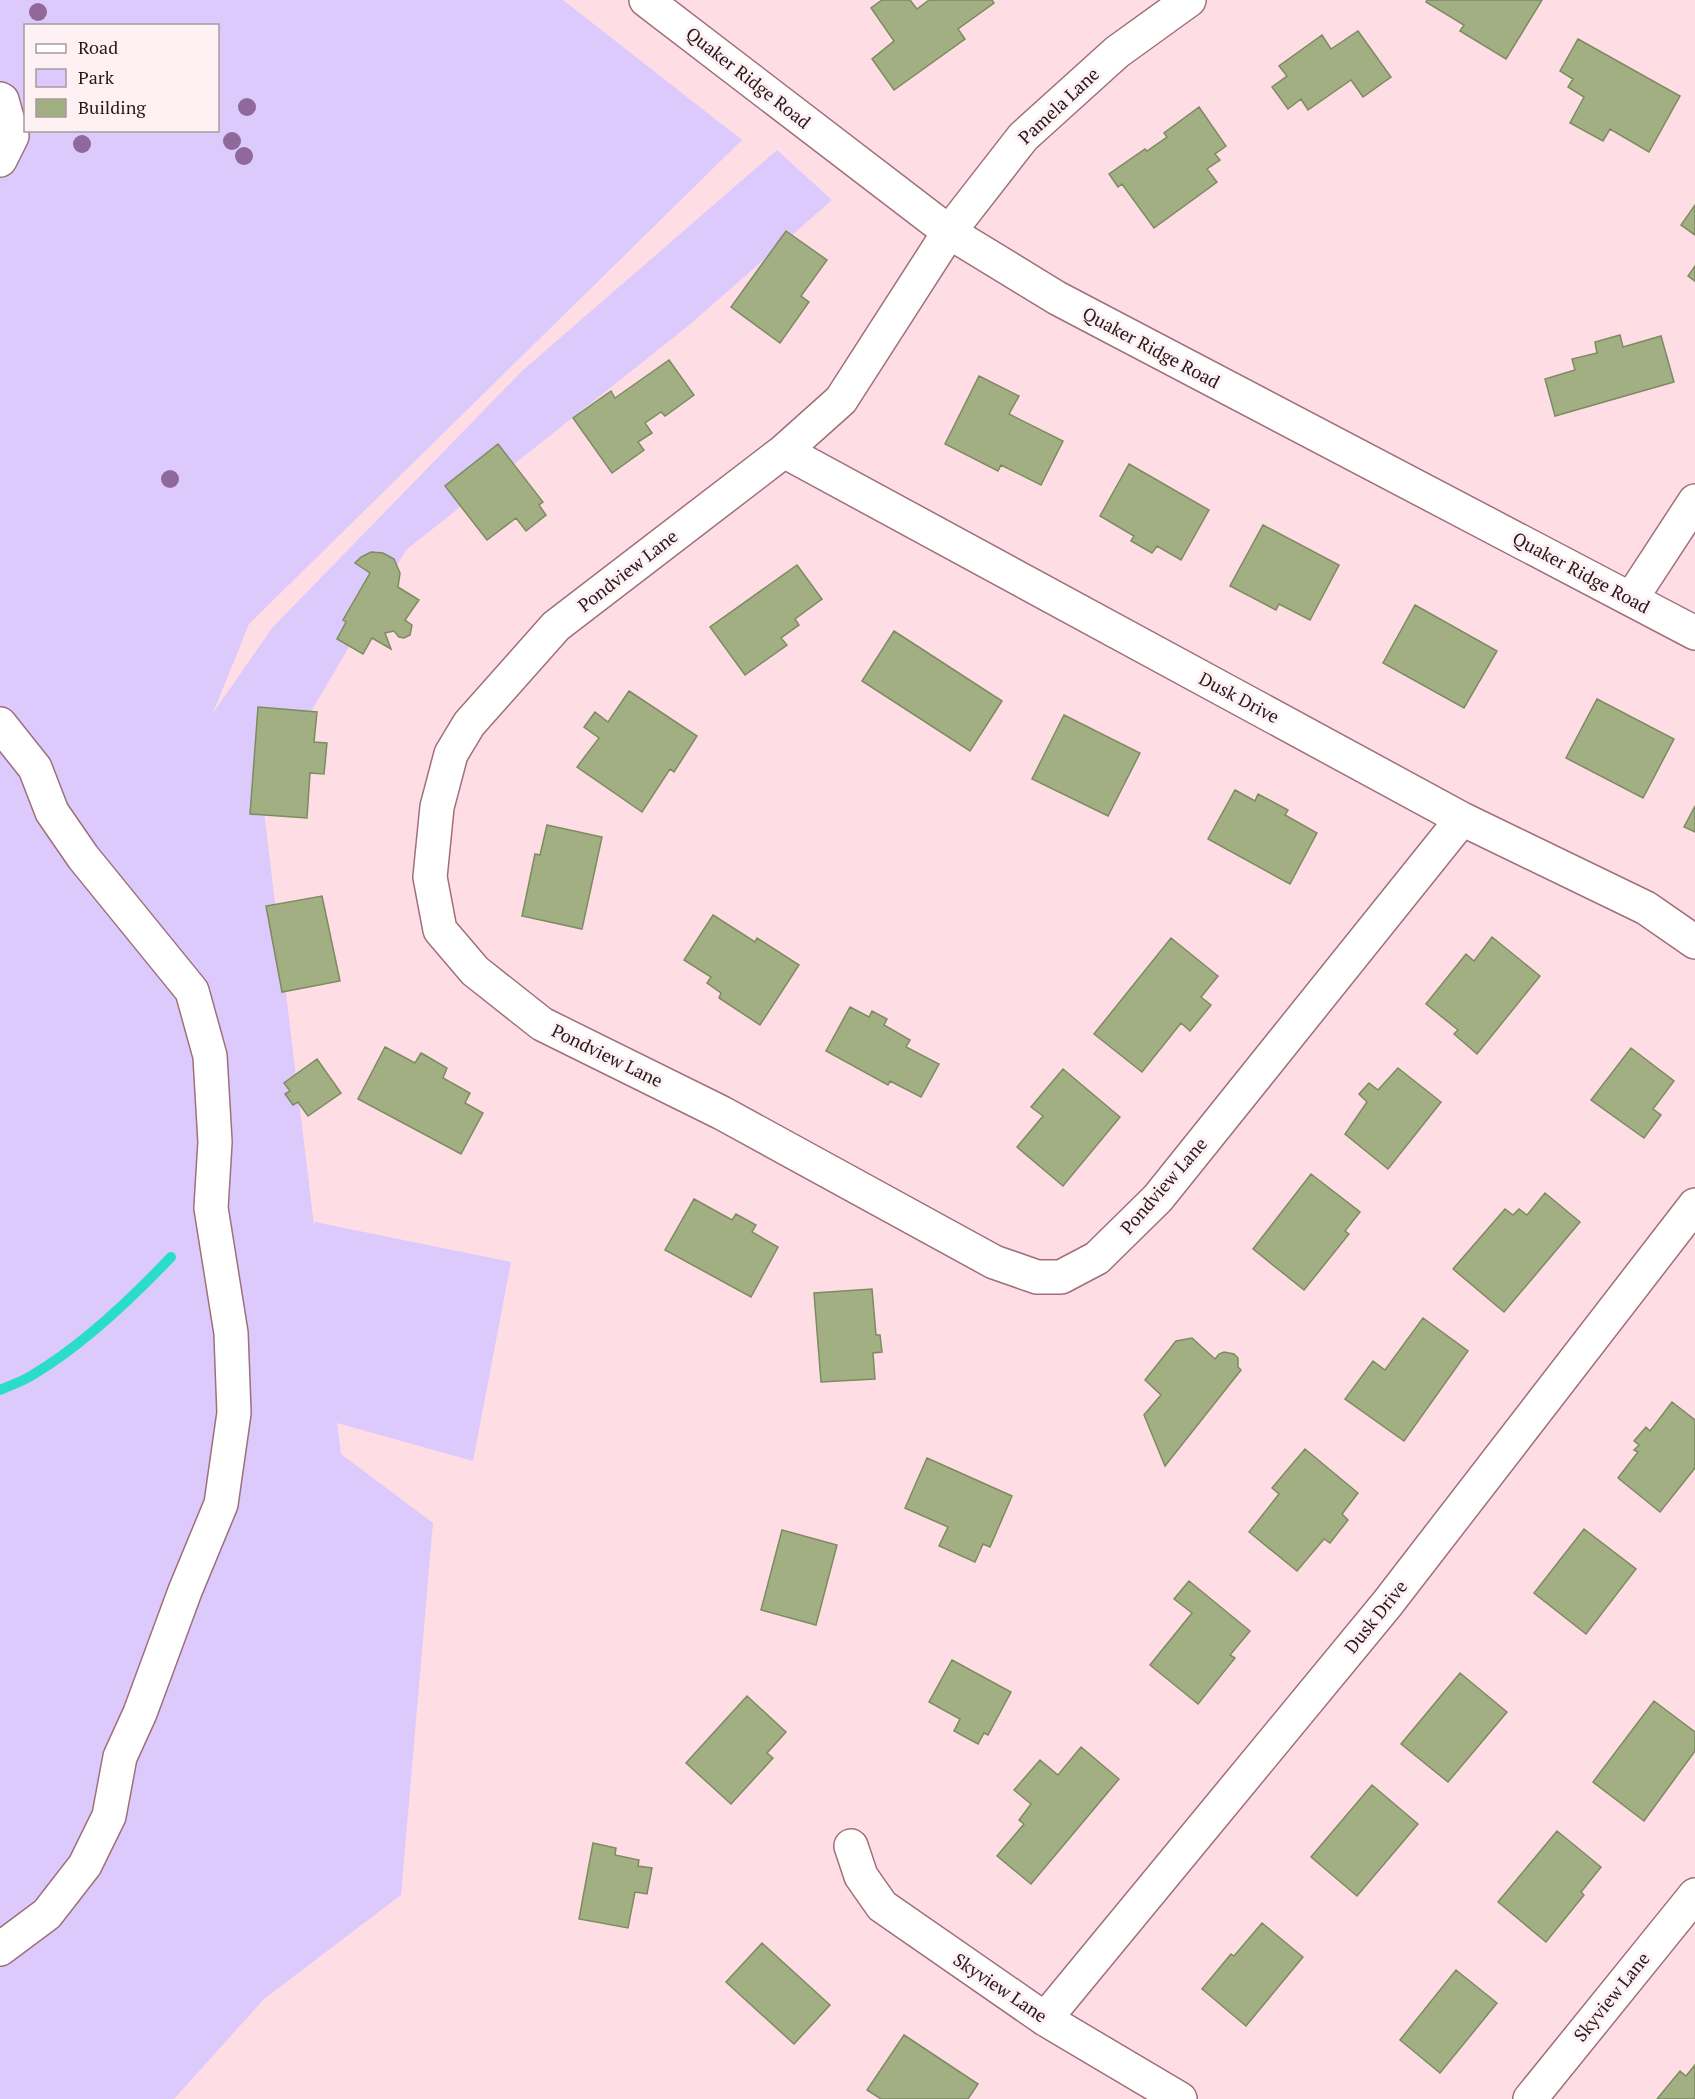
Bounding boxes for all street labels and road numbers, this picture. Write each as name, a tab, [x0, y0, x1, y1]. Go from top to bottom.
street label: Quaker Ridge Road	[681, 21, 816, 133]
street label: Pamela Lane	[1013, 62, 1104, 149]
street label: Quaker Ridge Road	[1079, 301, 1224, 393]
street label: Pondview Lane	[572, 524, 682, 617]
street label: Quaker Ridge Road	[1509, 526, 1654, 618]
street label: Dusk Drive	[1195, 666, 1284, 728]
street label: Pondview Lane	[548, 1018, 667, 1092]
street label: Pondview Lane	[1115, 1132, 1212, 1239]
street label: Dusk Drive	[1338, 1575, 1412, 1658]
street label: Skyview Lane	[949, 1947, 1052, 2027]
street label: Skyview Lane	[1568, 1947, 1655, 2046]

